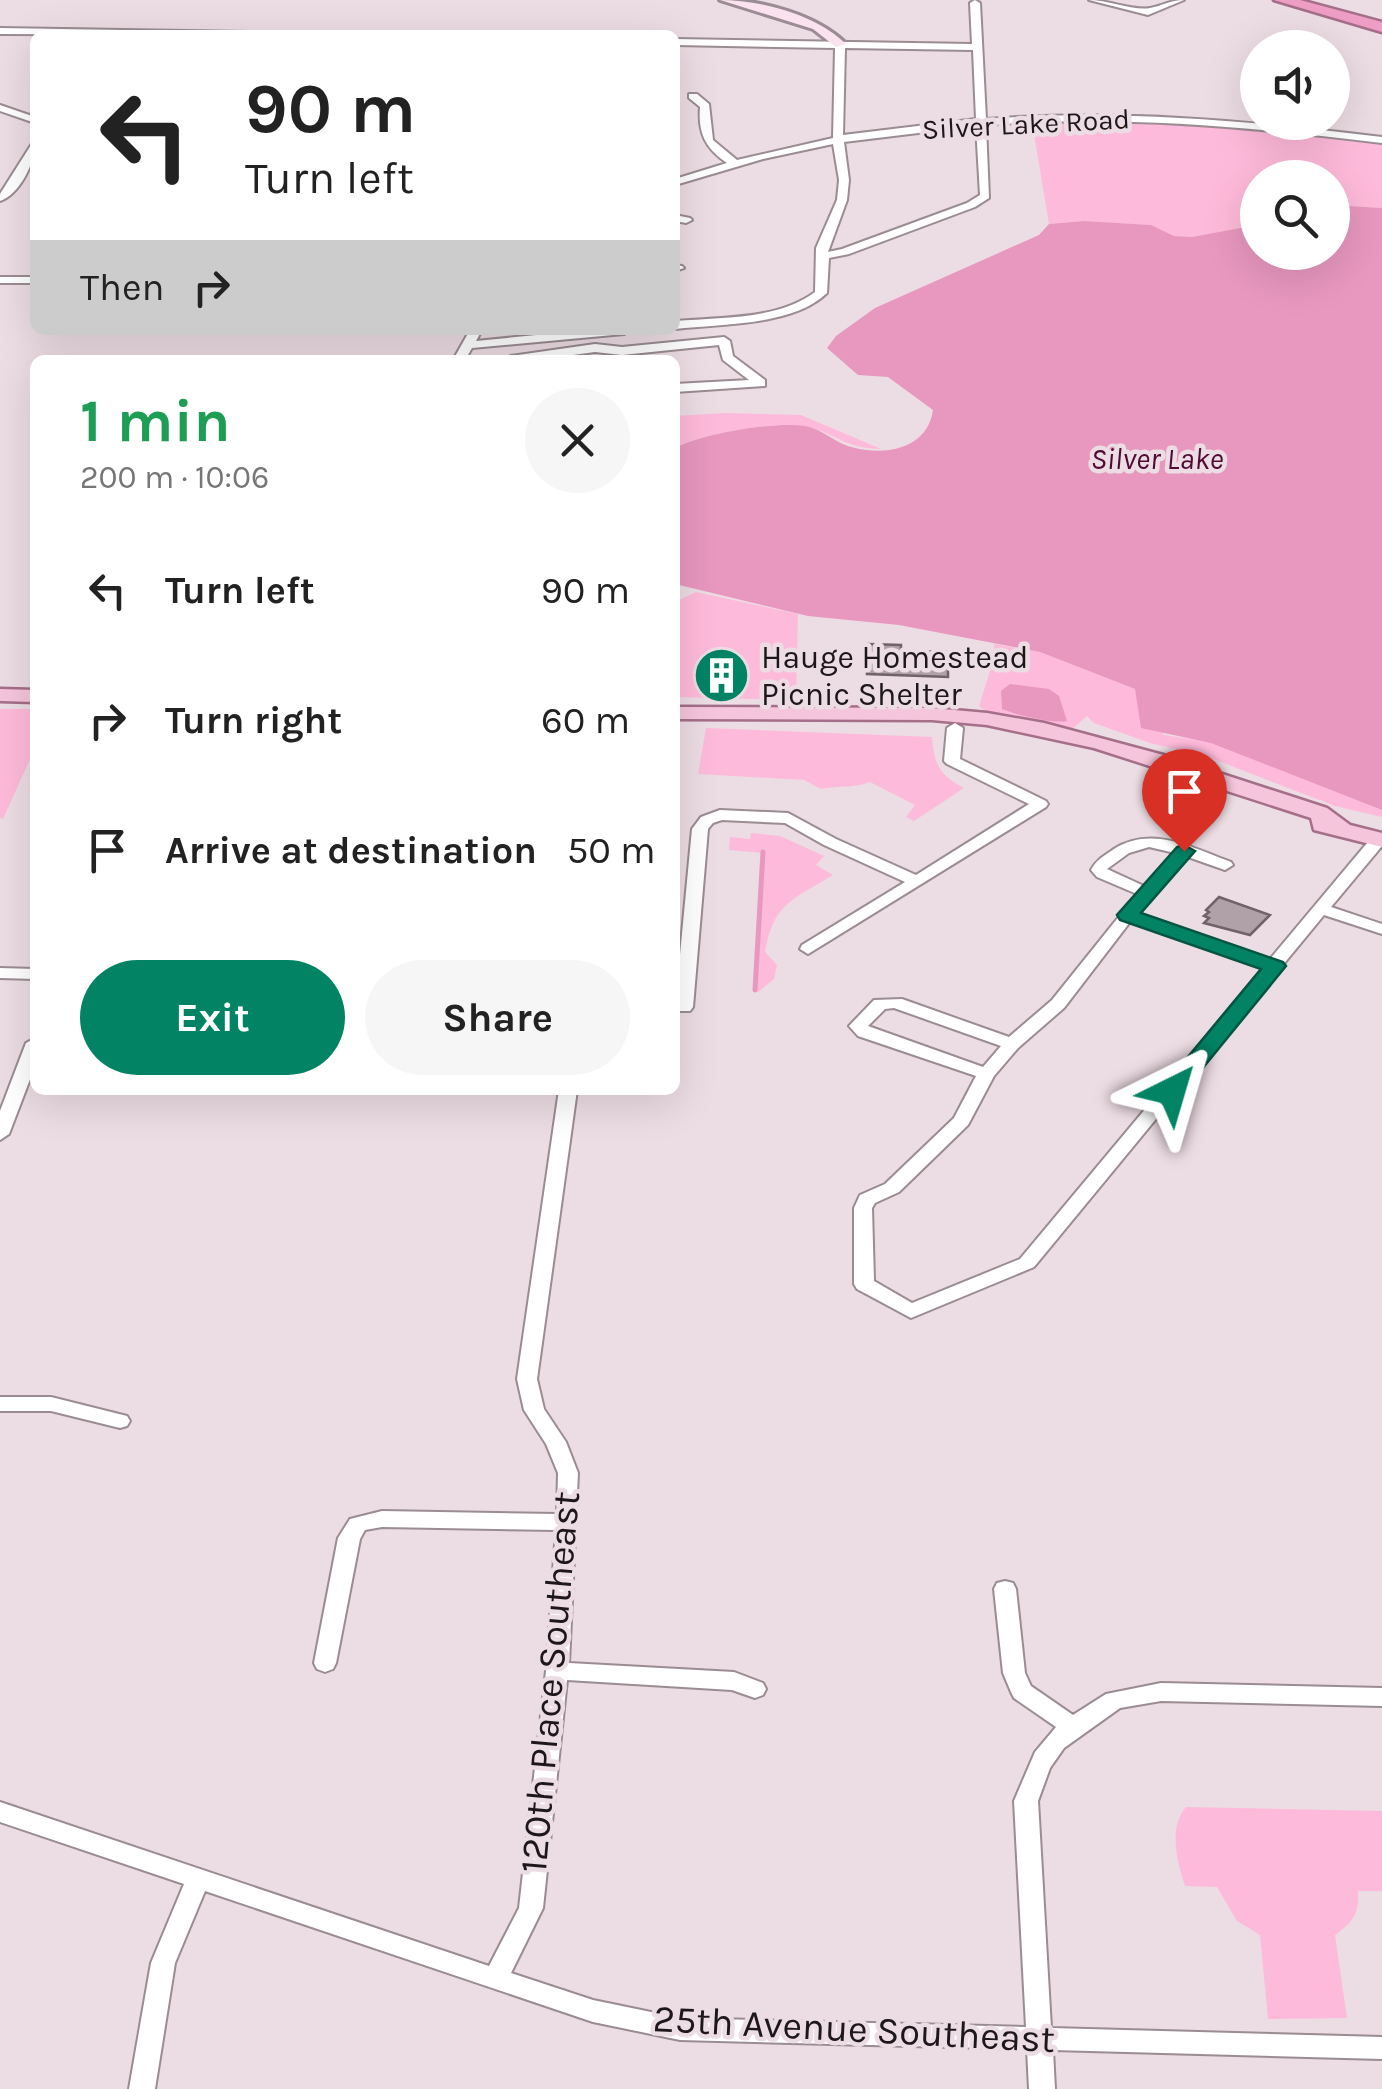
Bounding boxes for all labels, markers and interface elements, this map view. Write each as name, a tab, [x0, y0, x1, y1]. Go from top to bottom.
map controls	[1240, 30, 1350, 270]
button: sound	[1240, 30, 1350, 140]
text: 90 m	[245, 68, 416, 150]
icon: left	[80, 70, 210, 200]
street label: Silver Lake Road	[921, 102, 1131, 146]
text: Turn left	[245, 152, 414, 204]
button: search	[1240, 160, 1350, 270]
icon: right	[184, 260, 239, 315]
text: Then	[80, 265, 164, 310]
text: 1 min	[80, 386, 231, 456]
button: close	[525, 388, 630, 493]
water label: Silver Lake	[1090, 441, 1224, 477]
text: 200 m · 10:06	[80, 459, 269, 496]
icon: left	[80, 563, 135, 618]
text: Turn left	[165, 568, 315, 613]
text: 90 m	[541, 568, 630, 613]
place label: Hauge Homestead Picnic Shelter	[761, 639, 1029, 713]
building icon: Hauge Homestead Picnic Shelter	[692, 645, 752, 705]
icon: right	[80, 693, 135, 748]
text: Turn right	[165, 698, 342, 743]
text: 60 m	[541, 698, 630, 743]
pin	[1142, 749, 1227, 852]
icon: arrive	[1157, 764, 1212, 819]
icon: arrive	[80, 823, 135, 878]
text: Arrive at destination	[165, 828, 537, 873]
text: 50 m	[567, 828, 655, 873]
button: Exit	[80, 960, 345, 1075]
button: Share	[365, 960, 630, 1075]
position arrow	[1120, 1039, 1224, 1143]
street label: 120th Place Southeast	[511, 1489, 589, 1875]
street label: 25th Avenue Southeast	[652, 1996, 1056, 2062]

